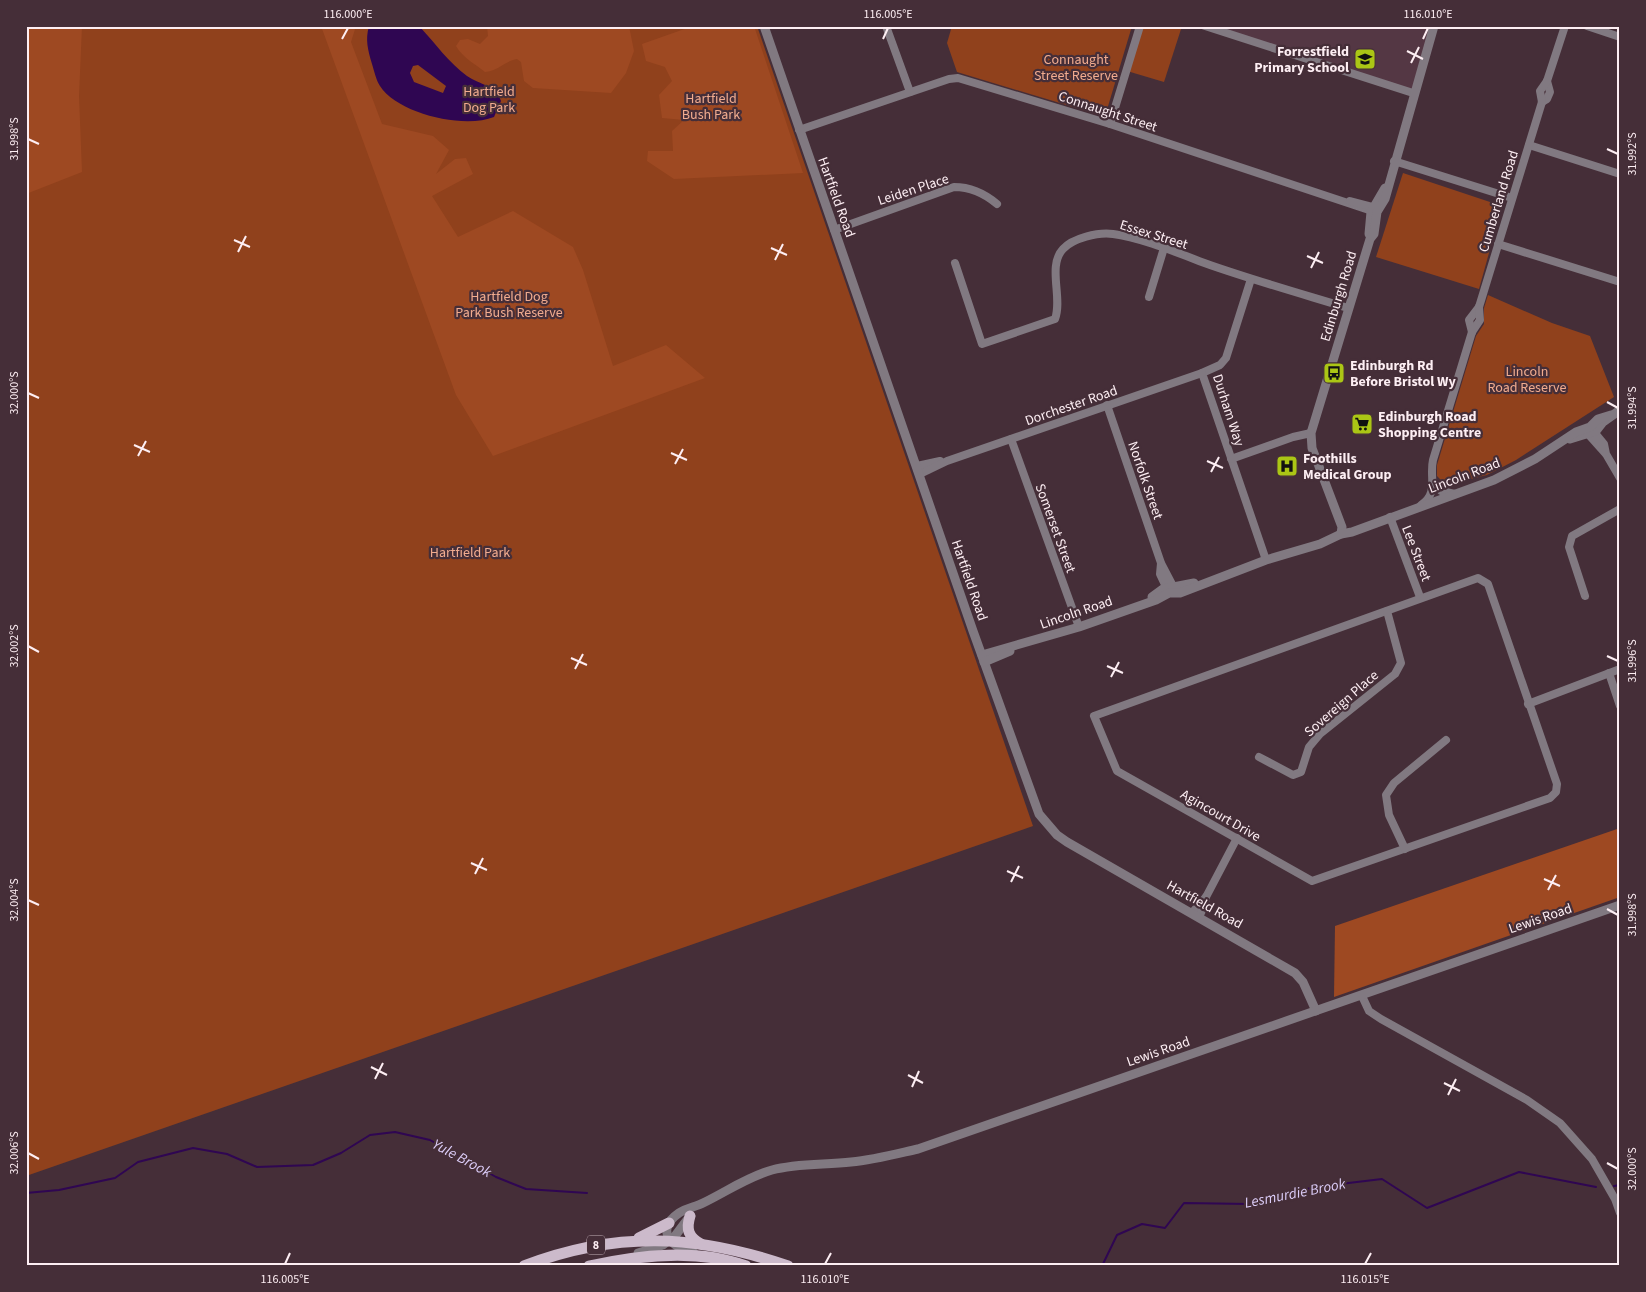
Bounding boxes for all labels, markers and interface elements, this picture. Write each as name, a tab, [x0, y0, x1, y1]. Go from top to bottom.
text: 116.000°E	[323, 6, 373, 23]
text: 116.005°E	[863, 6, 913, 23]
text: 116.010°E	[1403, 6, 1453, 23]
place label: Forrestfield Primary School	[1254, 42, 1349, 78]
school or university icon: Forrestfield Primary School	[1353, 47, 1377, 71]
park label: Connaught Street Reserve	[1034, 50, 1118, 86]
park label: Hartfield Dog Park	[463, 82, 515, 118]
street label: Connaught Street	[1056, 87, 1160, 137]
park label: Hartfield Bush Park	[682, 89, 740, 125]
text: 31.998°S	[6, 117, 23, 161]
text: 31.992°S	[1624, 132, 1641, 176]
street label: Cumberland Road	[1474, 148, 1524, 255]
street label: Hartfield Road	[812, 154, 860, 240]
street label: Leiden Place	[875, 169, 952, 211]
street label: Essex Street	[1117, 215, 1190, 255]
street label: Edinburgh Road	[1316, 249, 1362, 344]
park label: Hartfield Dog Park Bush Reserve	[455, 287, 563, 323]
place label: Edinburgh Rd Before Bristol Wy	[1350, 356, 1456, 392]
bus stop icon: Edinburgh Rd Before Bristol Wy	[1322, 361, 1346, 385]
park label: Lincoln Road Reserve	[1487, 362, 1567, 398]
text: 32.000°S	[6, 371, 23, 415]
street label: Durham Way	[1207, 372, 1249, 449]
street label: Dorchester Road	[1022, 381, 1120, 431]
text: 31.994°S	[1624, 386, 1641, 430]
place label: Edinburgh Road Shopping Centre	[1378, 407, 1481, 443]
supermarket icon: Edinburgh Road Shopping Centre	[1350, 412, 1374, 436]
street label: Norfolk Street	[1122, 439, 1168, 522]
place label: Foothills Medical Group	[1303, 449, 1392, 485]
street label: Lincoln Road	[1425, 453, 1503, 499]
hospital icon: Foothills Medical Group	[1275, 454, 1299, 478]
street label: Somerset Street	[1030, 481, 1081, 576]
street label: Lee Street	[1396, 523, 1436, 584]
street label: Hartfield Road	[946, 537, 992, 623]
park label: Hartfield Park	[430, 543, 510, 563]
street label: Lincoln Road	[1037, 591, 1115, 635]
text: 32.002°S	[6, 624, 23, 668]
text: 31.996°S	[1624, 639, 1641, 683]
street label: Sovereign Place	[1300, 666, 1383, 742]
street label: Agincourt Drive	[1177, 785, 1264, 847]
street label: Hartfield Road	[1163, 876, 1246, 934]
text: 32.004°S	[6, 878, 23, 922]
text: 31.998°S	[1624, 893, 1641, 937]
street label: Lewis Road	[1506, 899, 1575, 939]
street label: Lewis Road	[1124, 1032, 1193, 1072]
text: 32.006°S	[6, 1131, 23, 1175]
water label: Yule Brook	[428, 1134, 496, 1183]
text: 32.000°S	[1624, 1147, 1641, 1191]
water label: Lesmurdie Brook	[1243, 1173, 1348, 1214]
road number: 8	[587, 1236, 605, 1254]
text: 116.005°E	[260, 1271, 310, 1288]
text: 116.010°E	[800, 1271, 850, 1288]
text: 116.015°E	[1340, 1271, 1390, 1288]

